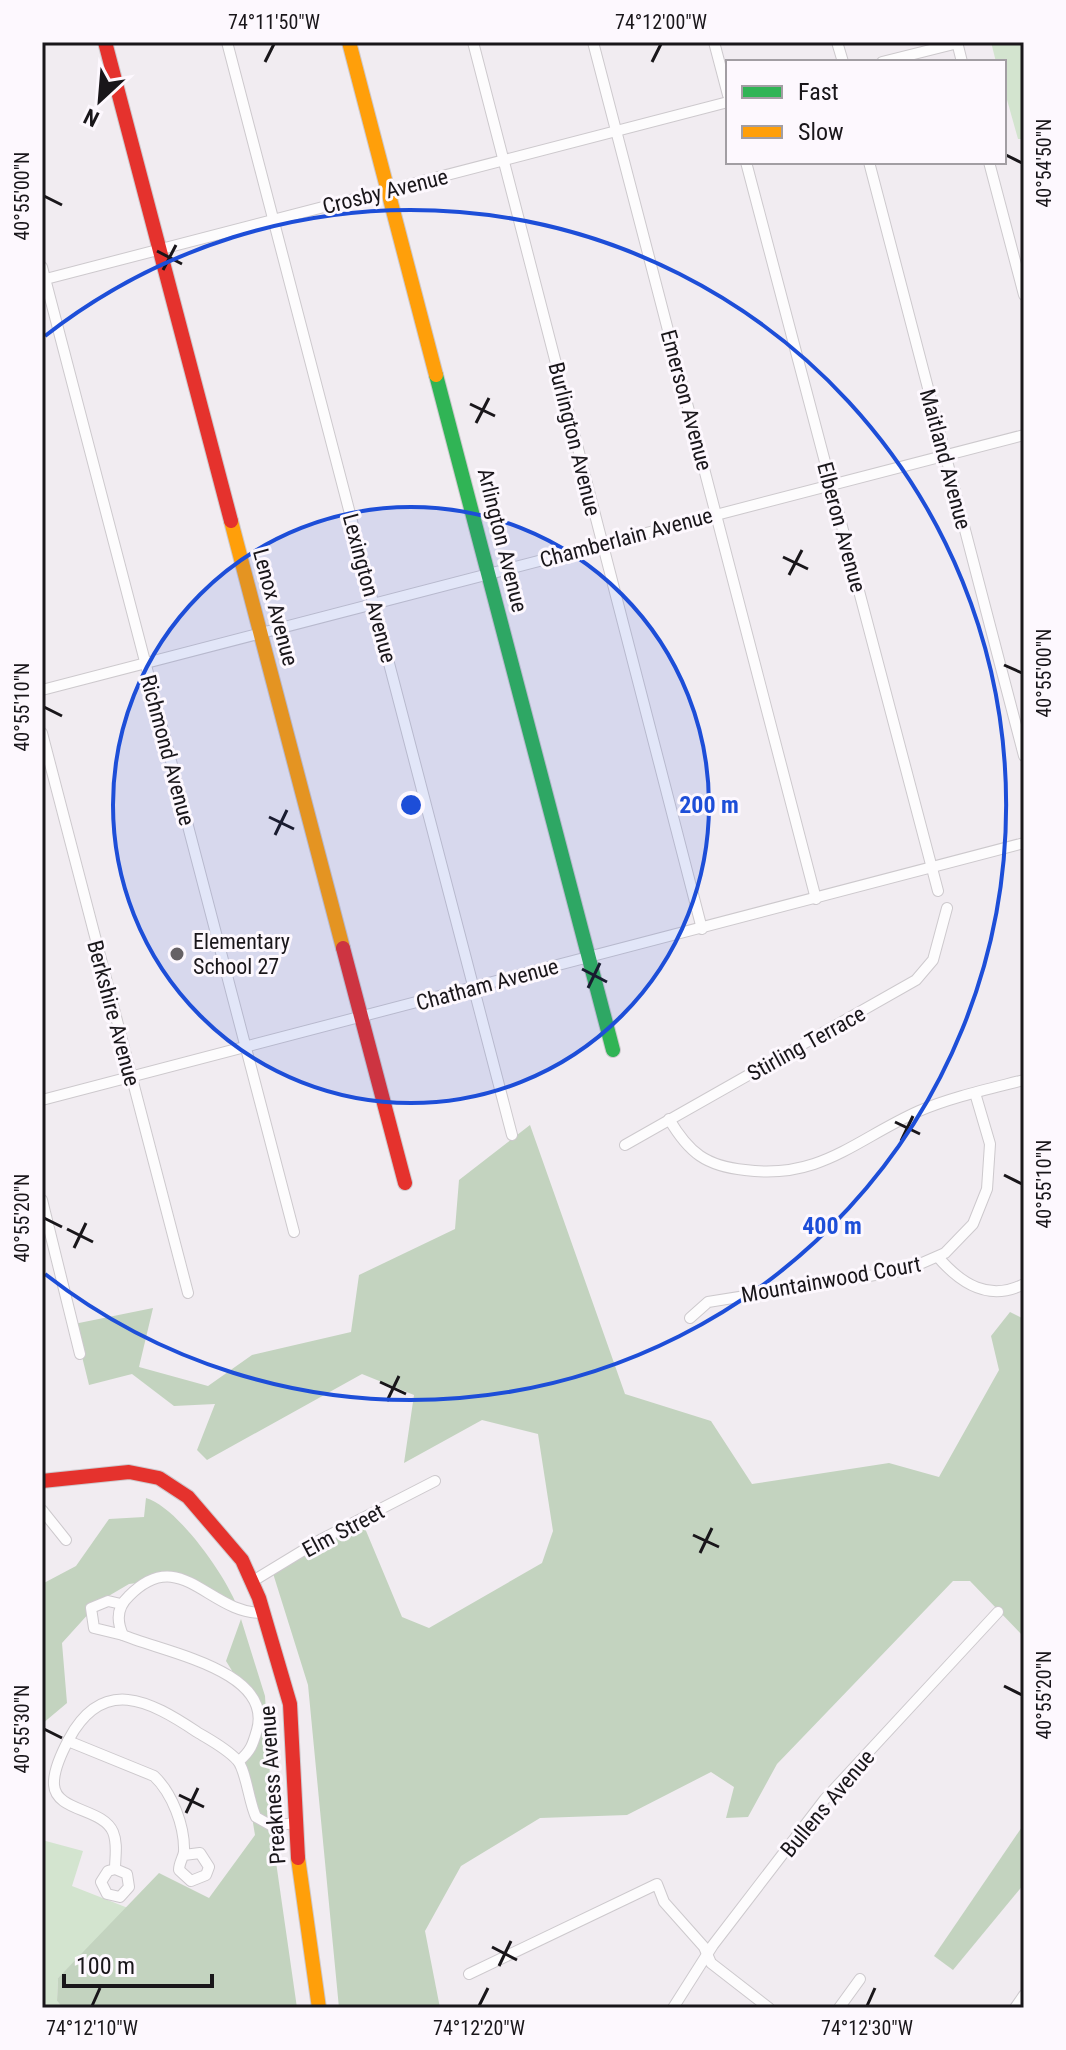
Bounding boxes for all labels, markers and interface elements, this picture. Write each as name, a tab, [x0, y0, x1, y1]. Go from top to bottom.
text: 74°11'50"W	[228, 10, 320, 34]
text: 74°12'00"W	[615, 10, 707, 34]
north arrow	[60, 60, 140, 140]
legend	[726, 60, 1006, 164]
text: Fast	[798, 78, 839, 106]
text: N	[80, 103, 103, 132]
text: Slow	[798, 118, 844, 146]
text: 40°54'50"N	[1032, 118, 1056, 208]
text: 40°55'00"N	[10, 151, 34, 241]
street label: Crosby Avenue	[320, 164, 450, 219]
street label: Emerson Avenue	[656, 327, 717, 473]
street label: Burlington Avenue	[543, 360, 606, 518]
street label: Maitland Avenue	[915, 386, 976, 532]
street label: Elberon Avenue	[812, 459, 871, 595]
street label: Arlington Avenue	[473, 466, 532, 615]
street label: Chamberlain Avenue	[537, 502, 715, 573]
street label: Lexington Avenue	[338, 511, 401, 665]
street label: Lenox Avenue	[248, 546, 303, 668]
text: 40°55'00"N	[1032, 628, 1056, 718]
text: 40°55'10"N	[10, 662, 34, 752]
street label: Richmond Avenue	[135, 672, 200, 828]
centre of rings	[397, 791, 425, 819]
text: 200 m	[679, 791, 739, 819]
place label: Elementary School 27	[193, 929, 290, 979]
street label: Berkshire Avenue	[82, 938, 145, 1089]
marker: Elementary School 27	[168, 945, 186, 963]
street label: Chatham Avenue	[413, 953, 561, 1015]
street label: Stirling Terrace	[743, 1001, 869, 1086]
text: 40°55'10"N	[1032, 1139, 1056, 1229]
text: 40°55'20"N	[10, 1173, 34, 1263]
text: 400 m	[802, 1212, 862, 1240]
street label: Mountainwood Court	[739, 1251, 923, 1308]
street label: Elm Street	[298, 1498, 388, 1562]
text: 40°55'20"N	[1032, 1650, 1056, 1740]
text: 40°55'30"N	[10, 1684, 34, 1774]
street label: Preakness Avenue	[254, 1705, 291, 1865]
street label: Bullens Avenue	[775, 1745, 879, 1862]
scale bar	[64, 1938, 212, 1988]
text: 100 m	[76, 1952, 135, 1980]
text: 74°12'10"W	[46, 2016, 138, 2040]
text: 74°12'20"W	[433, 2016, 525, 2040]
text: 74°12'30"W	[821, 2016, 913, 2040]

